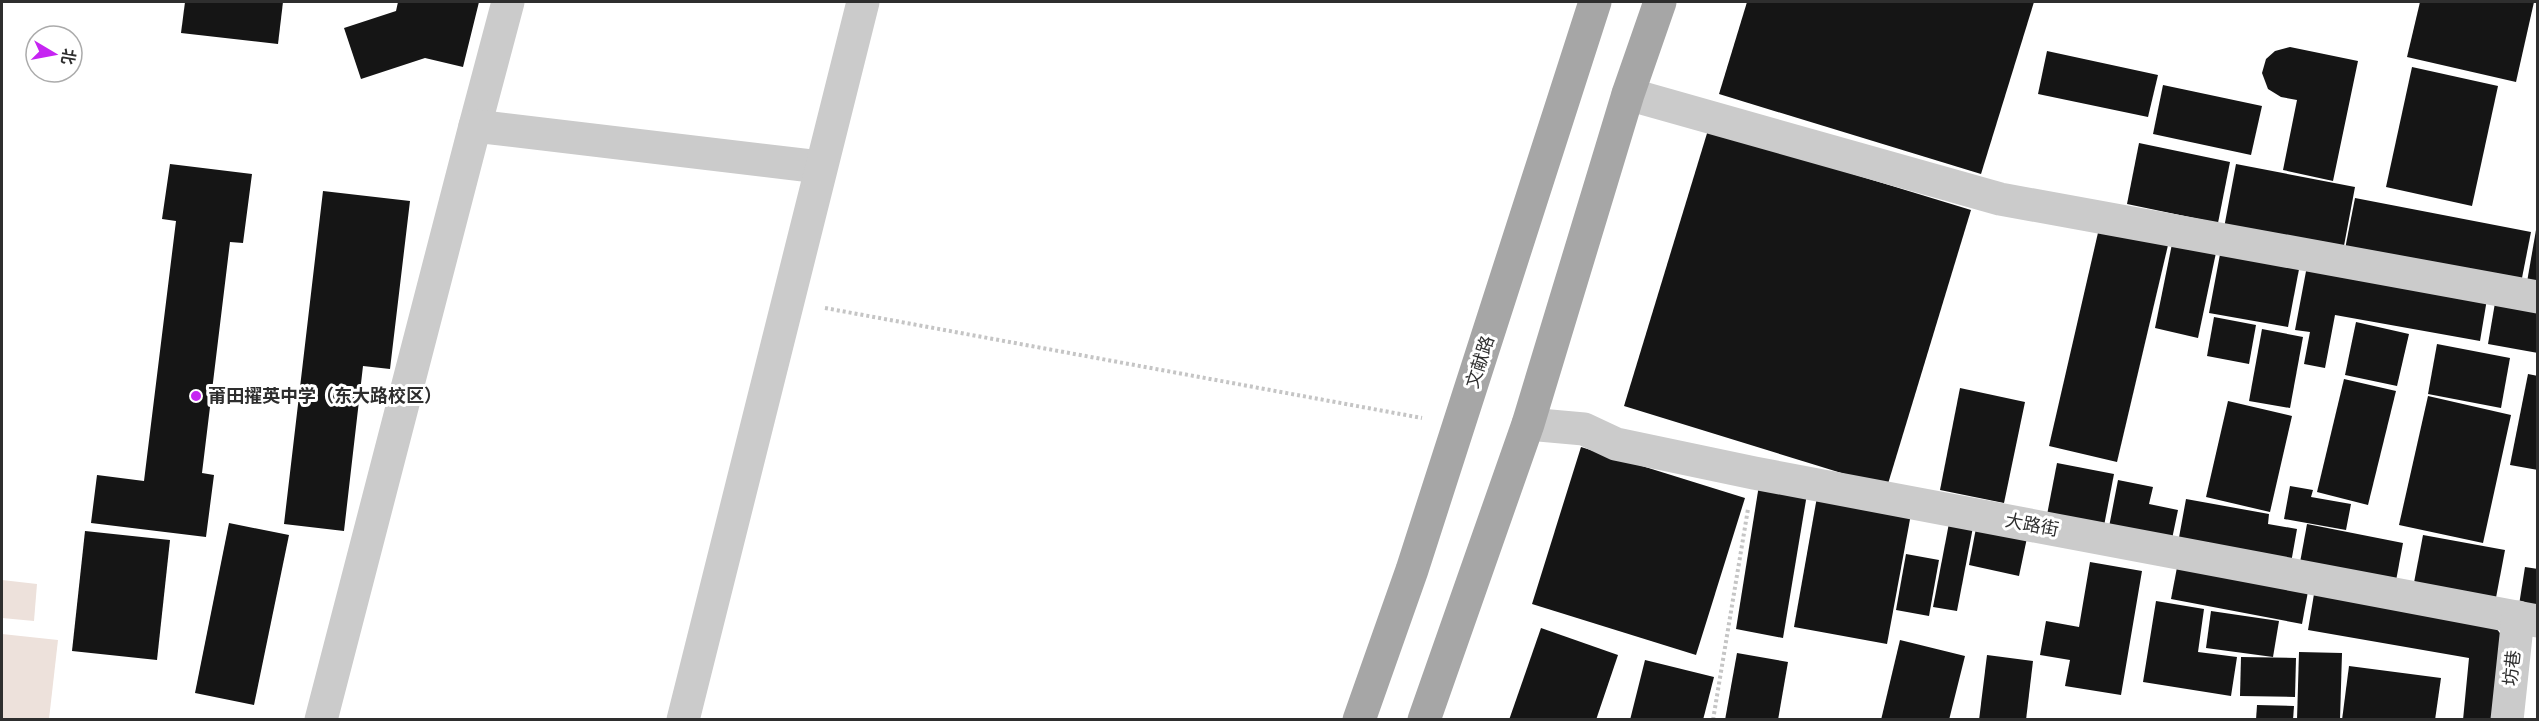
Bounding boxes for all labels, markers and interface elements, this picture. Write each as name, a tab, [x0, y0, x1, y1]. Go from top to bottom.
north arrow	[24, 24, 84, 84]
text: 北	[58, 47, 79, 66]
street label: 文献路	[1461, 333, 1499, 391]
place label: 莆田擢英中学（东大路校区）	[208, 385, 442, 407]
marker: 莆田擢英中学（东大路校区）	[189, 389, 203, 403]
street label: 大路街	[2003, 509, 2061, 541]
street label: 坊巷	[2499, 649, 2525, 687]

